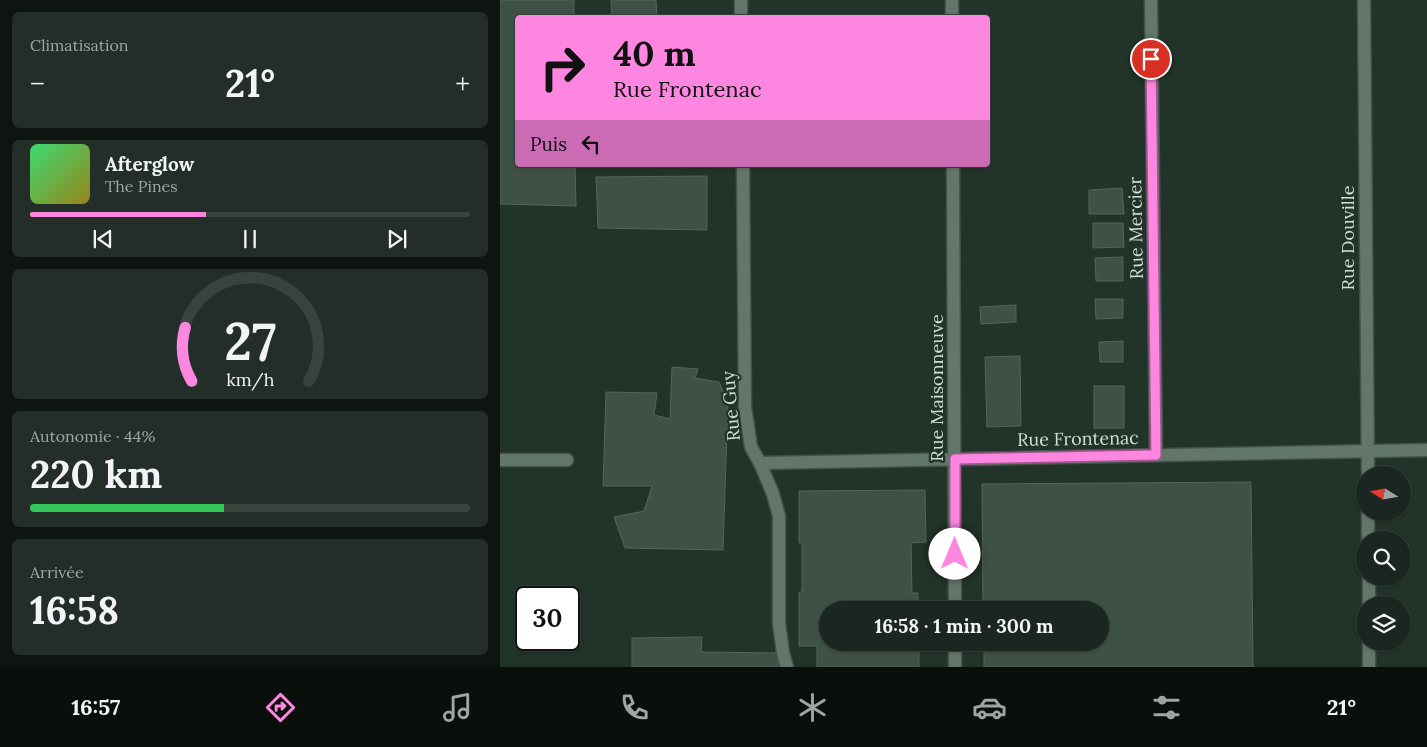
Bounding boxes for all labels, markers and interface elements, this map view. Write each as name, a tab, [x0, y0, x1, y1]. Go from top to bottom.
text: 40 m	[613, 31, 696, 76]
text: Climatisation	[30, 35, 128, 55]
icon: right	[530, 35, 595, 100]
pin	[1130, 38, 1172, 80]
icon: arrive	[1137, 45, 1165, 73]
text: 21°	[225, 59, 275, 107]
text: −	[30, 66, 45, 102]
text: +	[455, 66, 470, 102]
text: Rue Frontenac	[613, 75, 762, 103]
icon: left	[577, 130, 605, 158]
text: Puis	[530, 132, 567, 156]
text: Afterglow	[105, 152, 194, 176]
text: The Pines	[105, 176, 178, 196]
street label: Rue Mercier	[1123, 176, 1148, 279]
street label: Rue Douville	[1336, 185, 1359, 290]
icon: previous	[89, 225, 117, 253]
icon: pause	[236, 225, 264, 253]
icon: next	[383, 225, 411, 253]
text: 27	[224, 308, 276, 374]
street label: Rue Maisonneuve	[925, 314, 948, 462]
text: km/h	[226, 368, 274, 391]
street label: Rue Guy	[716, 369, 745, 442]
text: Autonomie · 44%	[30, 426, 155, 446]
street label: Rue Frontenac	[1017, 426, 1139, 451]
text: 220 km	[30, 450, 162, 498]
north arrow	[1356, 466, 1411, 521]
map controls	[1356, 466, 1411, 651]
position arrow	[928, 527, 980, 579]
button: search	[1356, 531, 1411, 586]
text: Arrivée	[30, 562, 84, 582]
text: 16:58	[30, 586, 119, 634]
speed limit sign: 30	[515, 586, 580, 651]
button: layers	[1356, 596, 1411, 651]
text: 16:58 · 1 min · 300 m	[875, 614, 1053, 638]
icon: directions	[263, 690, 298, 725]
icon: music	[440, 690, 475, 725]
icon: phone	[617, 690, 652, 725]
icon: climate	[795, 690, 830, 725]
icon: car	[972, 690, 1007, 725]
icon: filters	[1149, 690, 1184, 725]
text: 16:57	[71, 693, 120, 721]
text: 21°	[1327, 693, 1356, 721]

